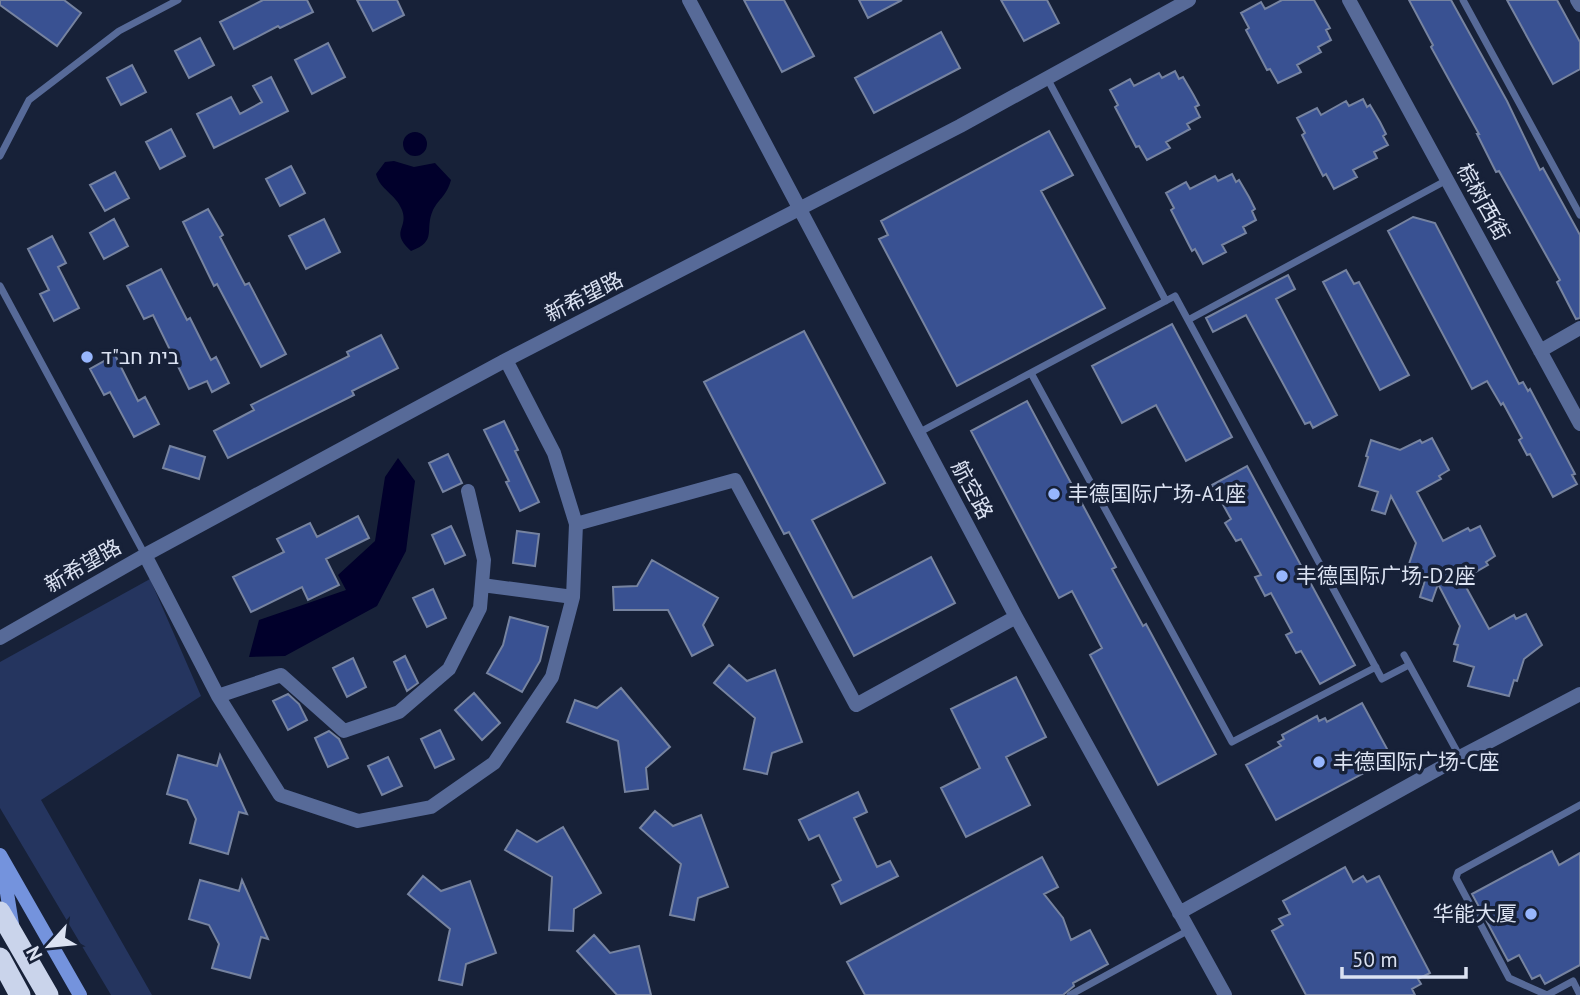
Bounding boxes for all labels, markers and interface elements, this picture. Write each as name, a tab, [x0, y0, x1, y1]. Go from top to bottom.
street label: 棕树西街	[1451, 158, 1516, 245]
street label: 新希望路	[540, 265, 627, 328]
place label: בית חב"ד	[101, 343, 179, 370]
marker: בית חב"ד	[79, 349, 95, 365]
street label: 航空路	[946, 456, 999, 524]
place label: 丰德国际广场-A1座	[1068, 480, 1246, 507]
marker: 丰德国际广场-A1座	[1046, 486, 1062, 502]
street label: 新希望路	[40, 533, 126, 598]
place label: 丰德国际广场-D2座	[1296, 562, 1476, 589]
marker: 丰德国际广场-D2座	[1274, 568, 1290, 584]
place label: 丰德国际广场-C座	[1333, 748, 1500, 775]
marker: 丰德国际广场-C座	[1311, 754, 1327, 770]
place label: 华能大厦	[1433, 900, 1517, 927]
marker: 华能大厦	[1523, 906, 1539, 922]
north arrow	[14, 911, 84, 981]
scale bar	[1342, 936, 1466, 980]
text: N	[20, 943, 47, 965]
text: 50 m	[1352, 946, 1398, 973]

